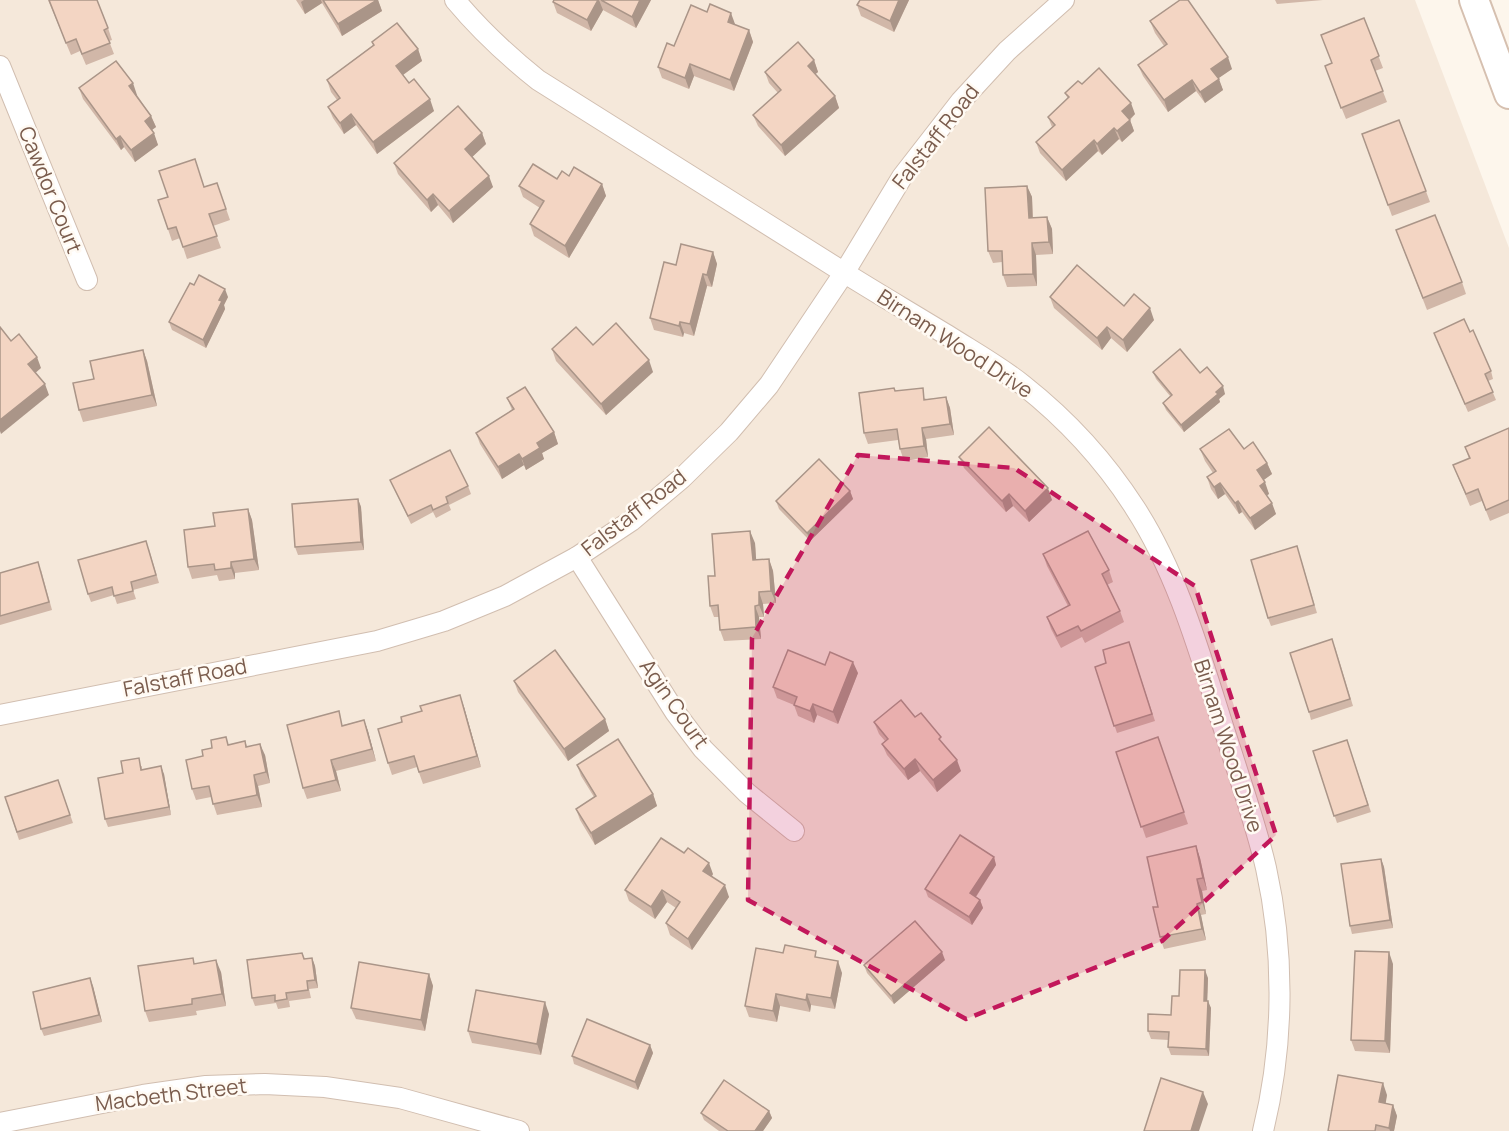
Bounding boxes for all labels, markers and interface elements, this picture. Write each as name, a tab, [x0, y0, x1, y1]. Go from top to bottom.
street label: Falstaff Road	[885, 78, 985, 195]
street label: Cawdor Court	[13, 122, 89, 257]
street label: Birnam Wood Drive	[872, 282, 1039, 404]
street label: Falstaff Road	[575, 462, 692, 562]
street label: Falstaff Road	[120, 651, 249, 703]
street label: Agin Court	[634, 653, 716, 754]
street label: Birnam Wood Drive	[1188, 656, 1270, 836]
street label: Macbeth Street	[94, 1071, 248, 1117]

